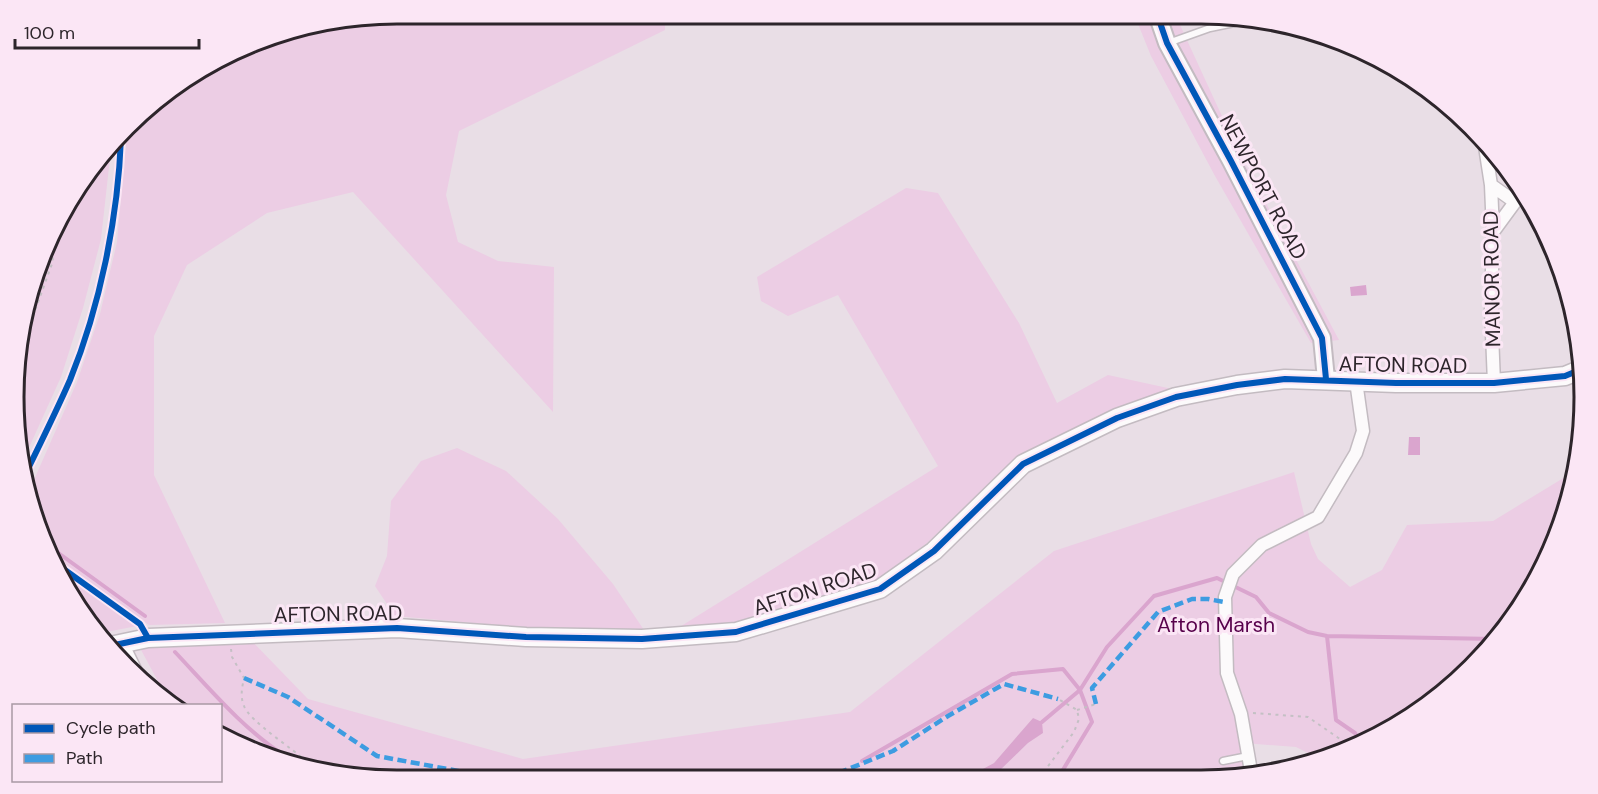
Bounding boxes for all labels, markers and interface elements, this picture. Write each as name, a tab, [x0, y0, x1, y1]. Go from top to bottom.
scale bar	[15, 12, 200, 50]
text: 100 m	[24, 21, 75, 45]
street label: NEWPORT ROAD	[1213, 109, 1313, 265]
street label: MANOR ROAD	[1477, 211, 1507, 347]
street label: AFTON ROAD	[1338, 350, 1468, 380]
street label: AFTON ROAD	[750, 556, 880, 622]
street label: AFTON ROAD	[273, 599, 403, 629]
park label: Afton Marsh	[1157, 611, 1275, 639]
legend	[12, 704, 222, 782]
text: Cycle path	[66, 716, 156, 740]
text: Path	[66, 746, 103, 770]

